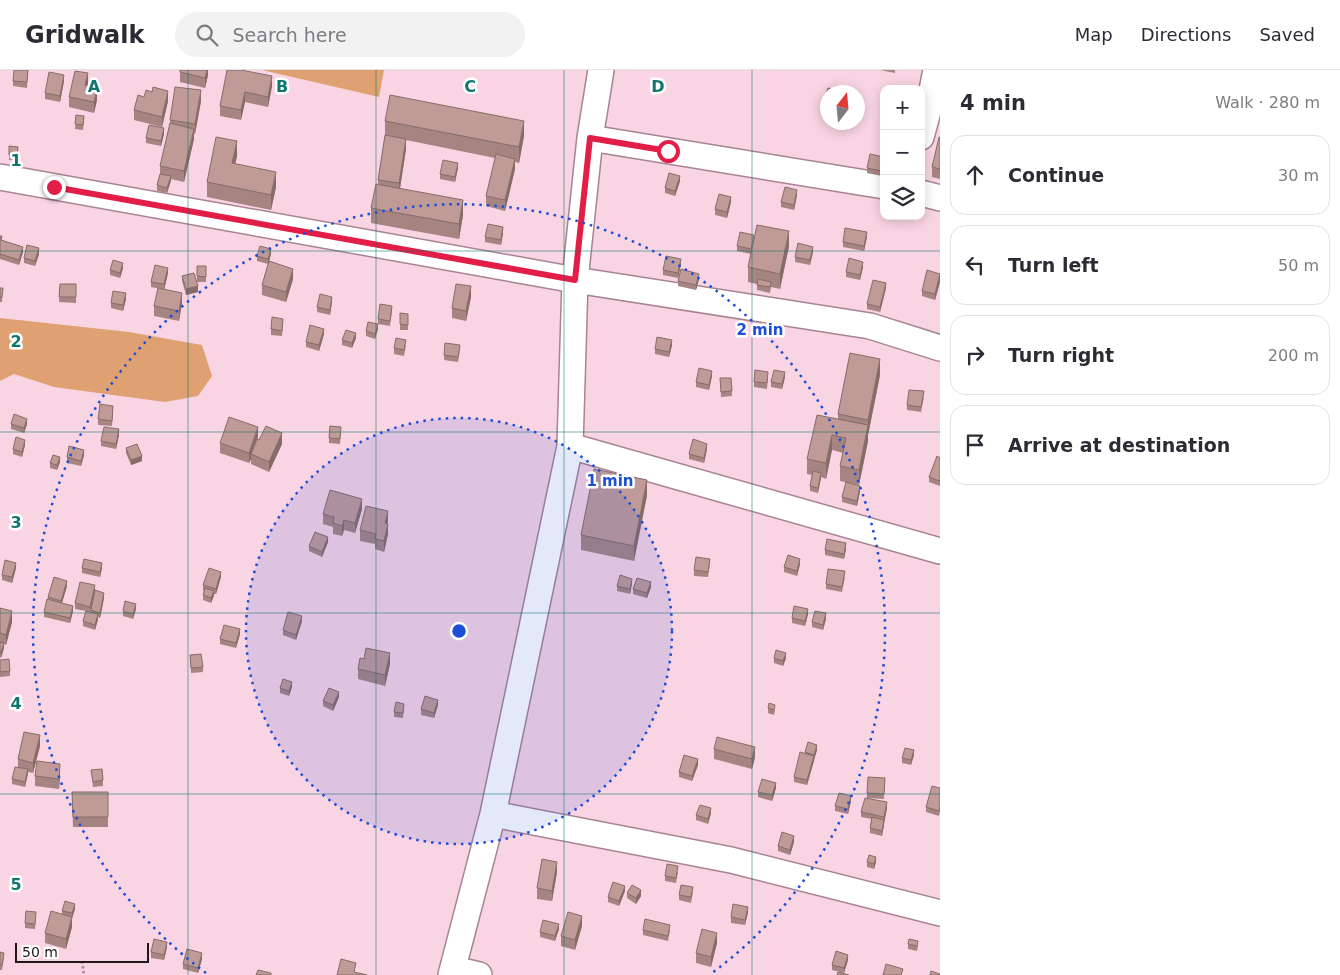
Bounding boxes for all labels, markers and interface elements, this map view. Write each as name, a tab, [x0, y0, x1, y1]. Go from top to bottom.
search box	[175, 12, 525, 57]
text: Gridwalk	[25, 21, 145, 49]
icon: search	[193, 21, 221, 49]
text: Search here	[233, 24, 347, 46]
text: Map	[1075, 24, 1113, 45]
text: Directions	[1141, 24, 1231, 45]
text: Saved	[1259, 24, 1315, 45]
text: A	[88, 77, 101, 96]
text: B	[276, 77, 288, 96]
text: C	[464, 77, 476, 96]
text: D	[651, 77, 665, 96]
north arrow	[820, 85, 865, 130]
map controls	[880, 85, 925, 220]
button: +	[880, 85, 925, 130]
text: 4 min	[960, 91, 1026, 115]
text: Walk · 280 m	[1215, 93, 1320, 112]
button: −	[880, 130, 925, 175]
route start	[657, 140, 680, 163]
text: 1	[10, 151, 22, 170]
icon: ahead	[961, 161, 989, 189]
text: Continue	[1008, 164, 1104, 186]
text: 30 m	[1278, 166, 1319, 185]
button: layers	[880, 175, 925, 220]
route end	[43, 176, 66, 199]
icon: left	[961, 251, 989, 279]
text: Turn left	[1008, 254, 1099, 276]
text: 50 m	[1278, 256, 1319, 275]
text: 2 min	[736, 321, 784, 339]
text: 2	[10, 332, 22, 351]
icon: right	[961, 341, 989, 369]
text: Turn right	[1008, 344, 1114, 366]
text: 200 m	[1268, 346, 1319, 365]
icon: arrive	[961, 431, 989, 459]
text: Arrive at destination	[1008, 434, 1230, 456]
text: 1 min	[586, 472, 634, 490]
text: 3	[10, 513, 22, 532]
centre of rings	[450, 622, 468, 640]
text: 4	[10, 694, 22, 713]
text: 5	[10, 875, 22, 894]
scale bar	[15, 940, 149, 963]
text: 50 m	[22, 944, 58, 960]

